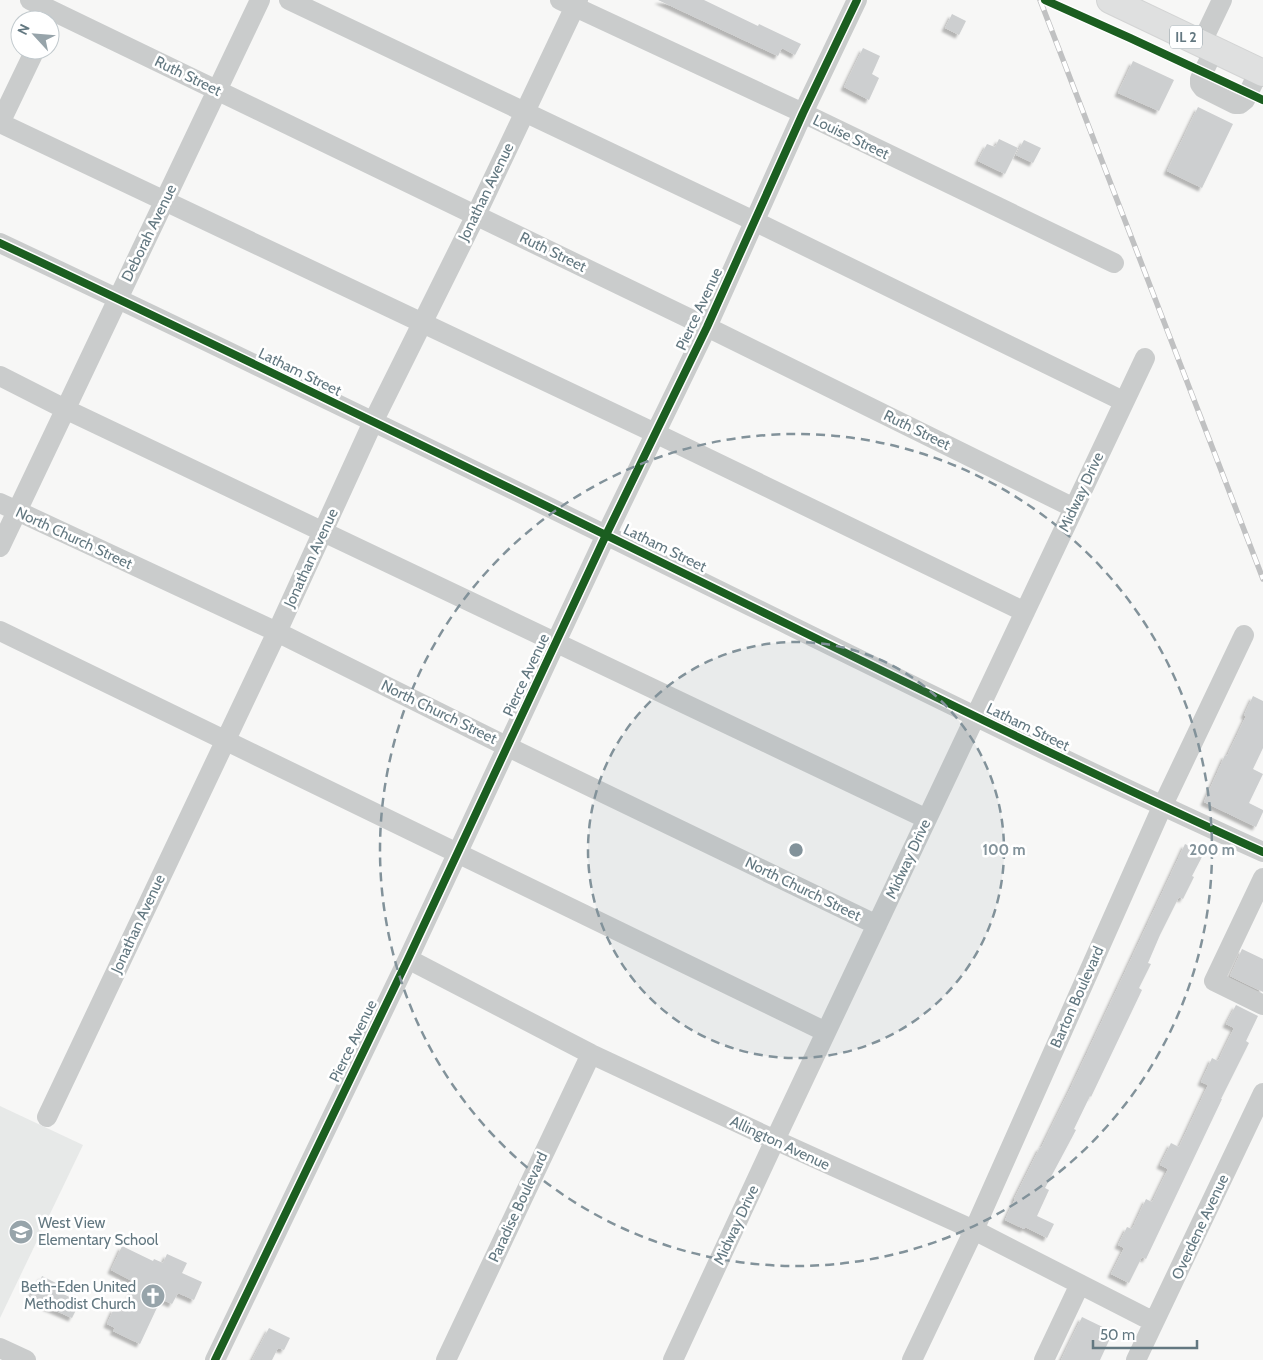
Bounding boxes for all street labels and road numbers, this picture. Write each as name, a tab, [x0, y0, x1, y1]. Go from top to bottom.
road number: IL 2	[1170, 26, 1202, 48]
street label: Ruth Street	[152, 52, 224, 100]
street label: Louise Street	[810, 111, 892, 163]
street label: Jonathan Avenue	[454, 140, 518, 245]
street label: Deborah Avenue	[118, 181, 180, 285]
street label: Ruth Street	[517, 228, 589, 276]
street label: Pierce Avenue	[672, 264, 726, 353]
street label: Latham Street	[256, 344, 344, 400]
street label: Ruth Street	[881, 406, 953, 454]
street label: Midway Drive	[1055, 449, 1107, 535]
street label: North Church Street	[13, 503, 135, 573]
street label: Jonathan Avenue	[280, 505, 342, 611]
street label: Latham Street	[621, 520, 709, 576]
street label: Pierce Avenue	[499, 630, 553, 719]
street label: North Church Street	[378, 676, 500, 748]
street label: Latham Street	[984, 699, 1072, 755]
street label: Midway Drive	[882, 816, 934, 902]
street label: North Church Street	[742, 853, 864, 925]
street label: Jonathan Avenue	[107, 871, 169, 977]
street label: Barton Boulevard	[1047, 943, 1107, 1051]
street label: Pierce Avenue	[325, 997, 381, 1085]
street label: Allington Avenue	[727, 1112, 833, 1174]
street label: Paradise Boulevard	[485, 1149, 551, 1265]
street label: Overdene Avenue	[1168, 1171, 1232, 1282]
street label: Midway Drive	[710, 1182, 762, 1268]

